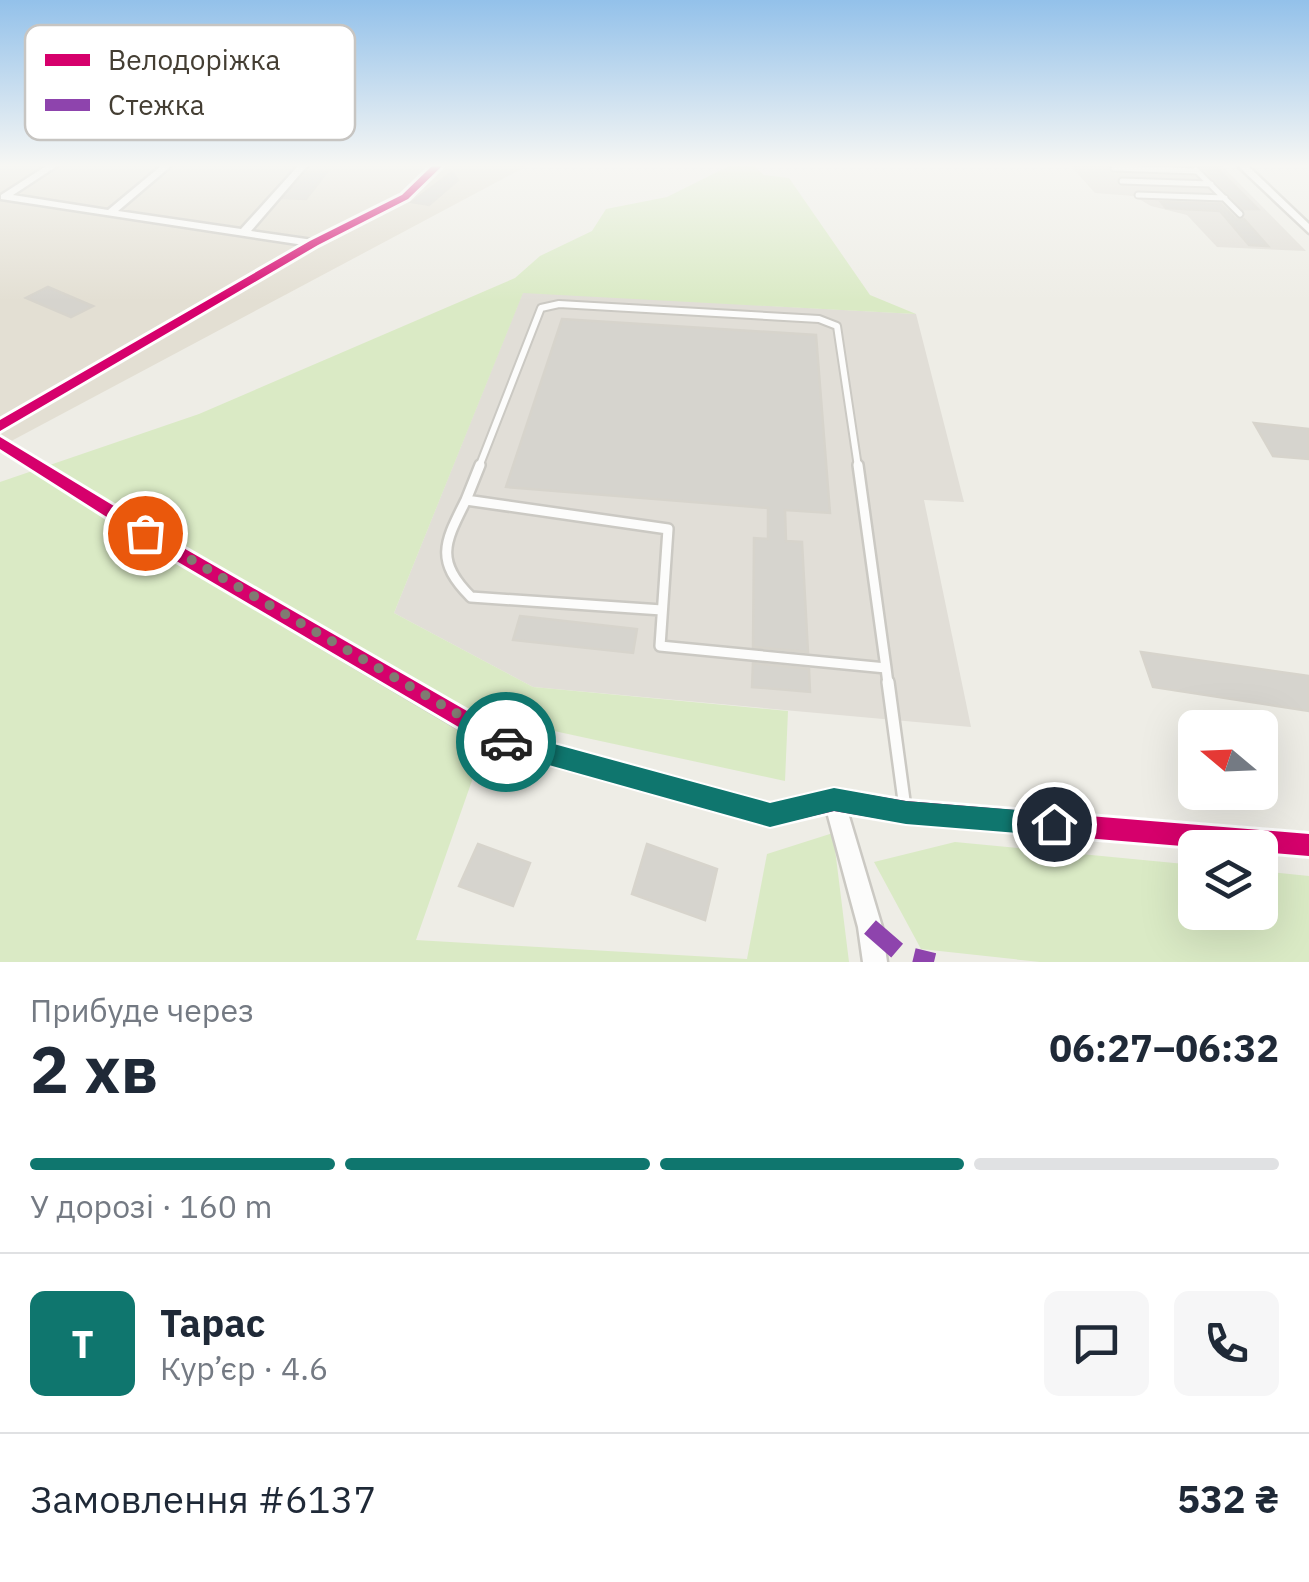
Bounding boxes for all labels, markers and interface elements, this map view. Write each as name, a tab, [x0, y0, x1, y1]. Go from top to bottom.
legend	[25, 25, 355, 140]
text: Велодоріжка	[108, 41, 280, 78]
text: Стежка	[108, 86, 205, 123]
pin	[103, 491, 188, 576]
icon: bag	[118, 506, 173, 561]
courier	[456, 692, 556, 792]
north arrow	[1178, 710, 1278, 810]
map controls	[1178, 710, 1278, 930]
icon: car	[479, 715, 534, 770]
pin	[1012, 782, 1097, 867]
icon: home	[1027, 797, 1082, 852]
button: layers	[1178, 830, 1278, 930]
text: Прибуде через	[30, 989, 254, 1031]
text: 06:27–06:32	[1049, 1023, 1279, 1072]
text: 2 хв	[30, 1026, 158, 1111]
text: У дорозі · 160 m	[30, 1185, 273, 1227]
button: chat	[1044, 1291, 1149, 1396]
button: phone	[1174, 1291, 1279, 1396]
text: Тарас	[160, 1298, 265, 1347]
text: Т	[71, 1319, 94, 1368]
text: Кур’єр · 4.6	[160, 1347, 328, 1389]
text: Замовлення #6137	[30, 1474, 376, 1523]
text: 532 ₴	[1177, 1474, 1279, 1523]

